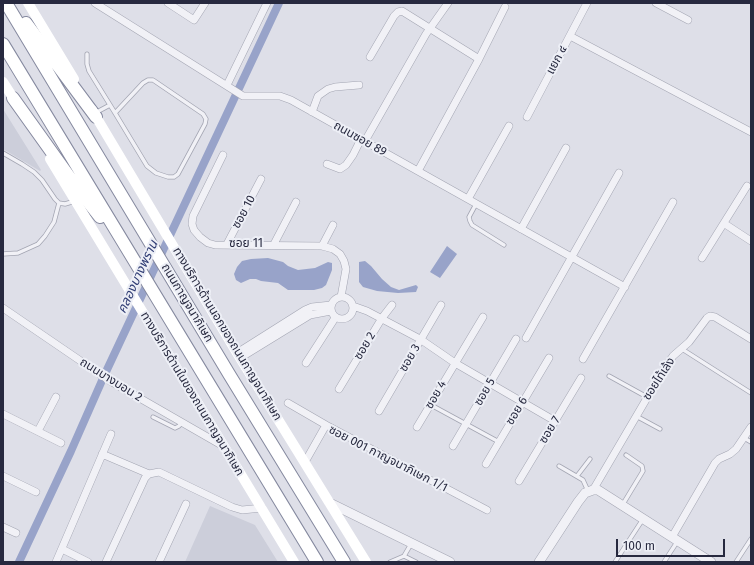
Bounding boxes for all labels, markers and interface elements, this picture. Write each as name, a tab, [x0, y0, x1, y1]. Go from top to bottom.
street label: แยก ๔	[543, 43, 571, 77]
street label: ถนนซอย 89	[331, 119, 389, 159]
street label: ซอย 10	[229, 193, 259, 231]
street label: ซอย 11	[229, 237, 263, 251]
water label: คลองบางพราน	[114, 238, 162, 316]
street label: ทางบริการด้านนอกของถนนกาญจนาภิเษก	[169, 245, 285, 423]
street label: ถนนกาญจนาภิเษก	[158, 261, 216, 345]
street label: ทางบริการด้านในของถนนกาญจนาภิเษก	[137, 309, 247, 479]
street label: ซอย 2	[351, 330, 379, 362]
street label: ซอย 3	[396, 341, 424, 375]
street label: ถนนบางบอน 2	[77, 355, 145, 405]
street label: ซอยไท้เล้ง	[640, 355, 678, 403]
street label: ซอย 5	[471, 375, 499, 409]
street label: ซอย 4	[422, 378, 450, 412]
street label: ซอย 6	[503, 394, 531, 428]
street label: ซอย 7	[536, 414, 564, 446]
street label: ซอย 001 กาญจนาภิเษก 1/1	[326, 423, 450, 495]
scale bar	[618, 531, 727, 557]
text: 100 m	[623, 539, 655, 553]

